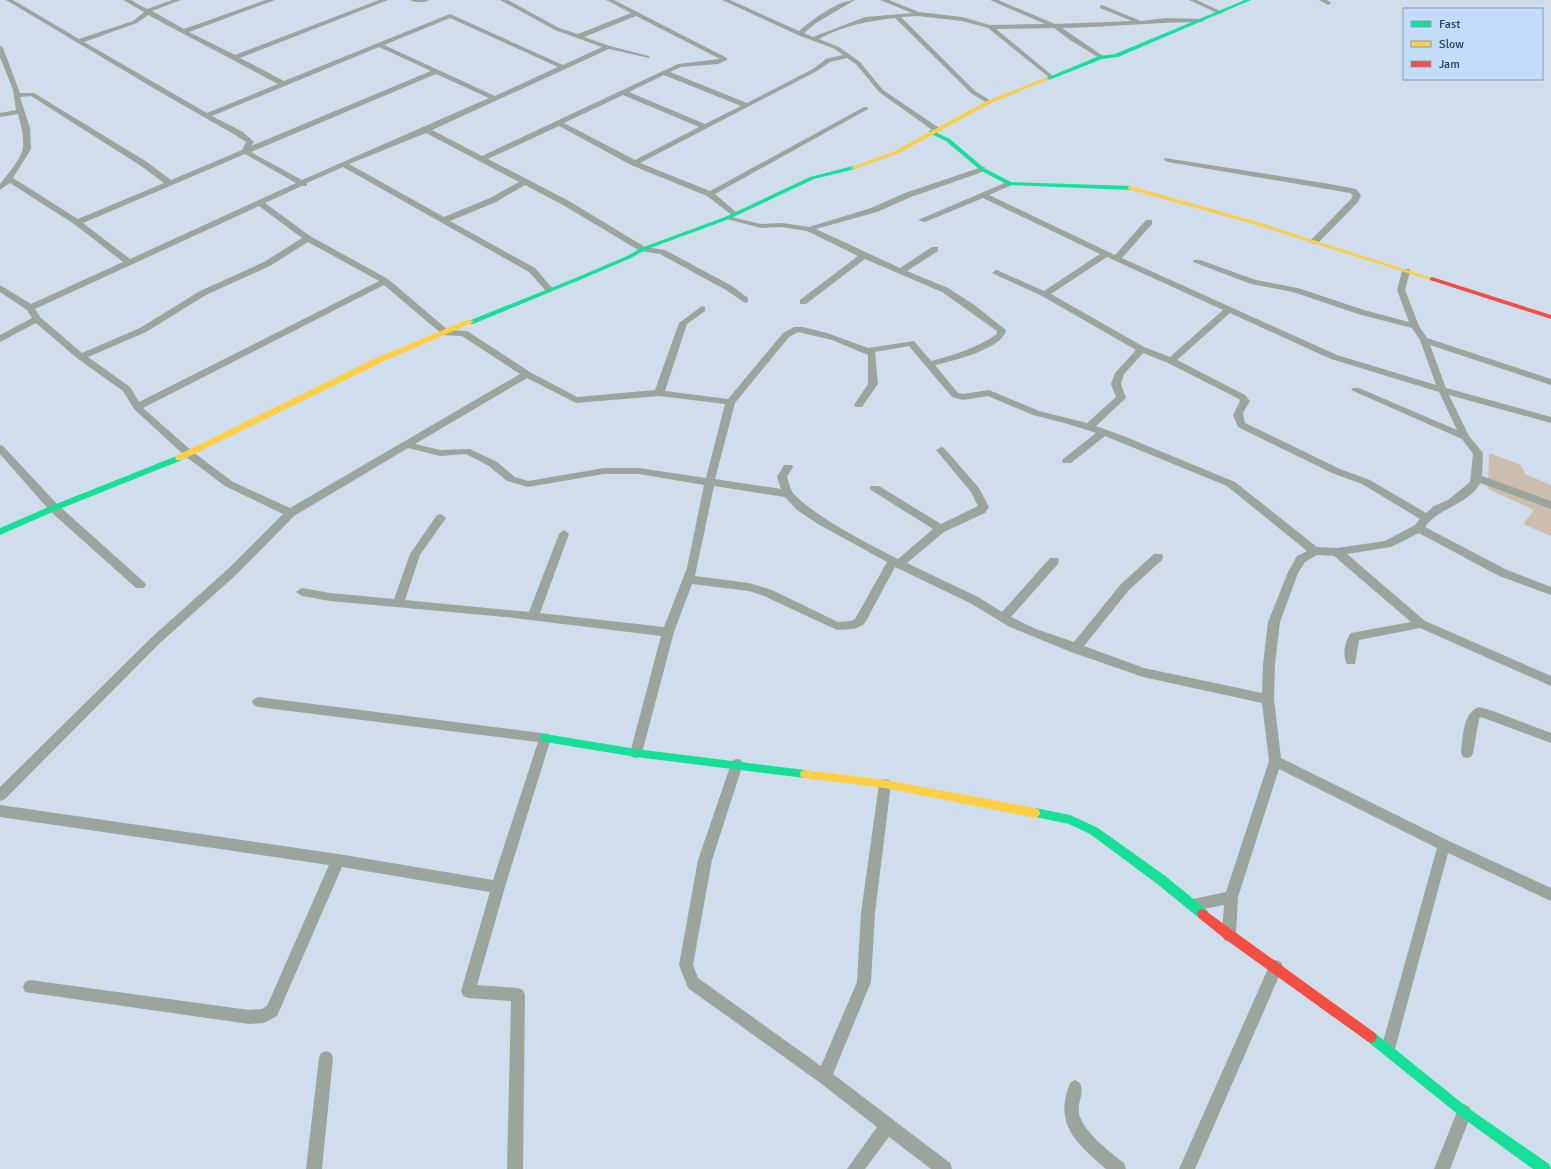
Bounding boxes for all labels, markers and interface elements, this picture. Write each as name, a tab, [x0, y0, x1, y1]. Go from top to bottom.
legend	[1403, 8, 1543, 80]
text: Fast	[1439, 17, 1460, 32]
text: Slow	[1439, 37, 1464, 52]
text: Jam	[1439, 57, 1460, 72]

